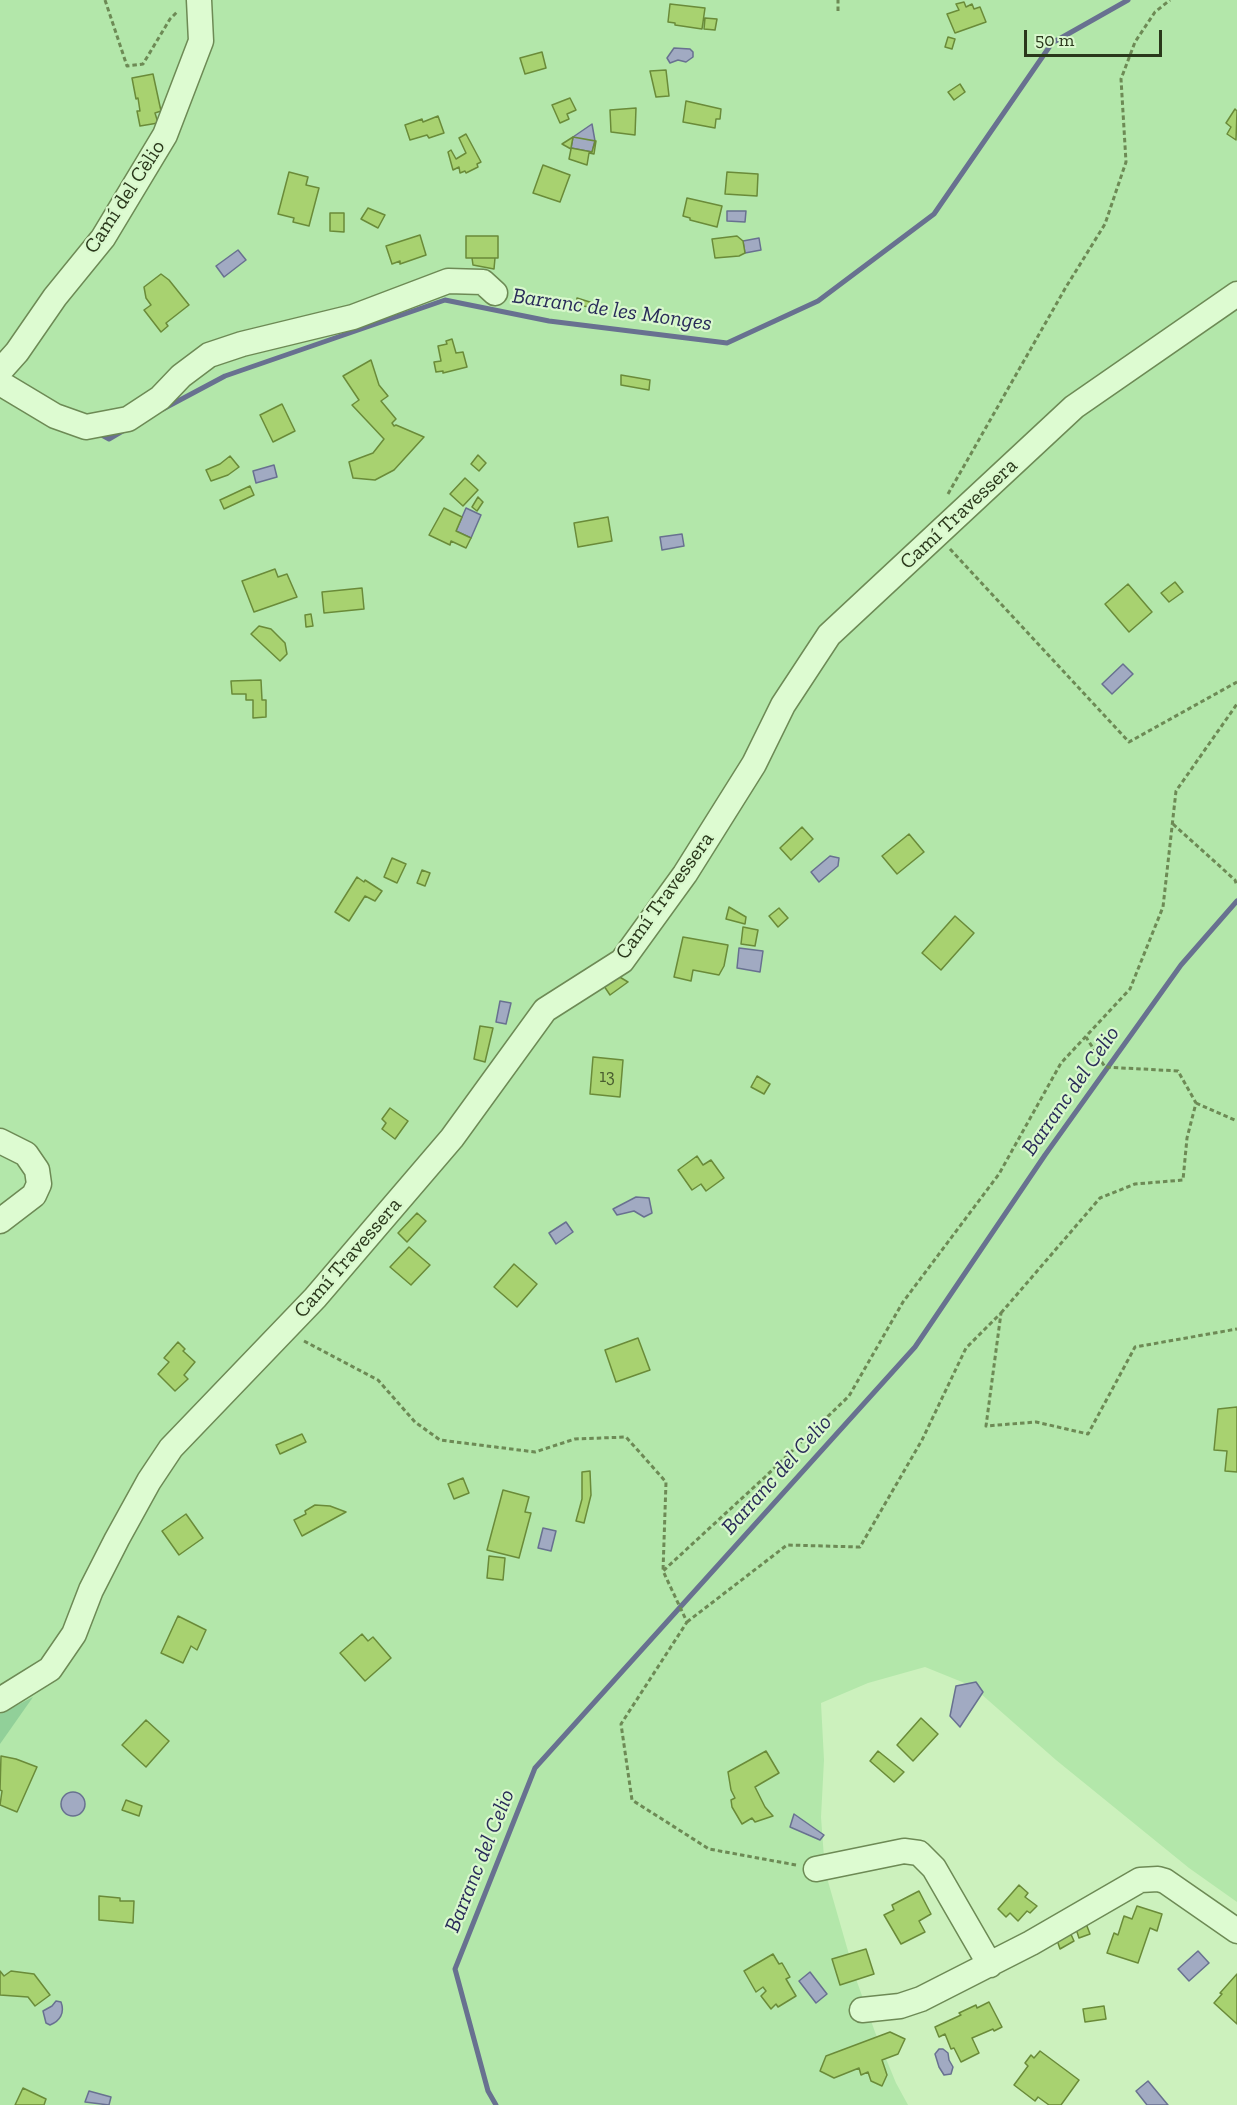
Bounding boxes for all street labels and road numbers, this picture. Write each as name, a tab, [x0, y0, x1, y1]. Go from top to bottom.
street label: Camí del Cèlio	[79, 136, 171, 258]
street label: Camí Travessera	[895, 453, 1023, 575]
street label: Camí Travessera	[610, 827, 720, 965]
street label: Camí Travessera	[289, 1193, 407, 1323]

